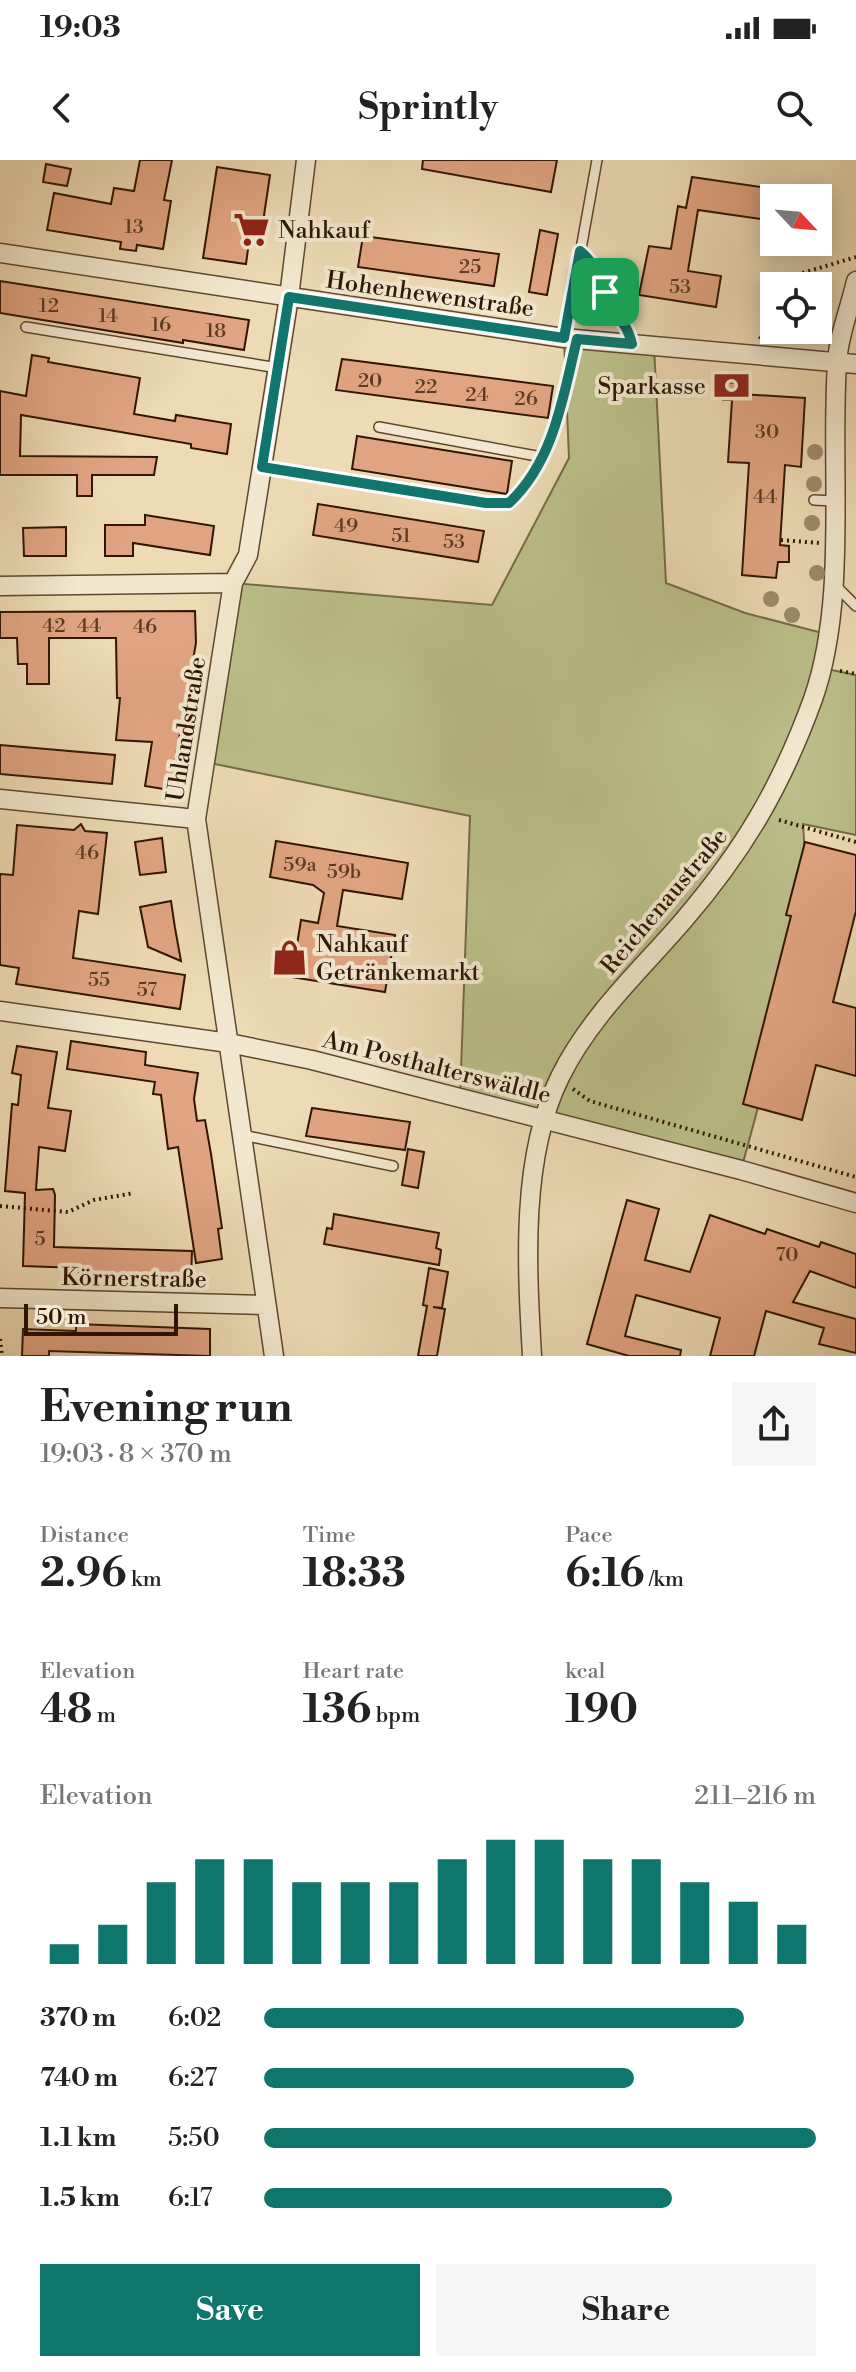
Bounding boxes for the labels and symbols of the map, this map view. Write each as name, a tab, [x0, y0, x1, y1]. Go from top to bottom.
north arrow	[760, 184, 832, 256]
supermarket icon: Nahkauf	[233, 211, 271, 249]
house number: 13	[124, 215, 144, 240]
place label: Nahkauf	[278, 216, 371, 246]
house number: 25	[459, 255, 481, 280]
pin	[571, 258, 639, 326]
street label: Hohenhewenstraße	[324, 266, 536, 324]
house number: 53	[669, 275, 691, 300]
house number: 12	[39, 294, 59, 319]
house number: 14	[98, 304, 118, 329]
house number: 16	[151, 313, 171, 338]
house number: 18	[206, 319, 226, 344]
bank icon: Sparkasse	[713, 367, 751, 405]
house number: 20	[358, 369, 382, 394]
place label: Sparkasse	[598, 372, 706, 402]
house number: 22	[415, 375, 437, 400]
house number: 24	[465, 383, 489, 408]
house number: 26	[514, 387, 538, 412]
house number: 30	[755, 420, 779, 445]
house number: 44	[753, 485, 777, 510]
house number: 49	[334, 514, 358, 539]
house number: 51	[391, 524, 411, 549]
house number: 53	[443, 530, 465, 555]
house number: 42	[42, 614, 66, 639]
house number: 44	[77, 614, 101, 639]
house number: 46	[133, 615, 157, 640]
street label: Uhlandstraße	[161, 655, 213, 804]
street label: Reichenaustraße	[595, 822, 735, 981]
house number: 46	[75, 841, 99, 866]
house number: 59a	[283, 853, 318, 878]
house number: 59b	[327, 860, 361, 885]
place label: Nahkauf Getränkemarkt	[316, 930, 480, 988]
shop icon: Nahkauf Getränkemarkt	[271, 939, 309, 977]
house number: 55	[88, 968, 110, 993]
house number: 57	[137, 978, 157, 1003]
street label: Am Posthalterswäldle	[318, 1025, 554, 1111]
house number: 5	[34, 1227, 46, 1252]
house number: 70	[776, 1243, 798, 1268]
street label: Körnerstraße	[61, 1263, 207, 1295]
scale bar	[24, 1300, 178, 1336]

